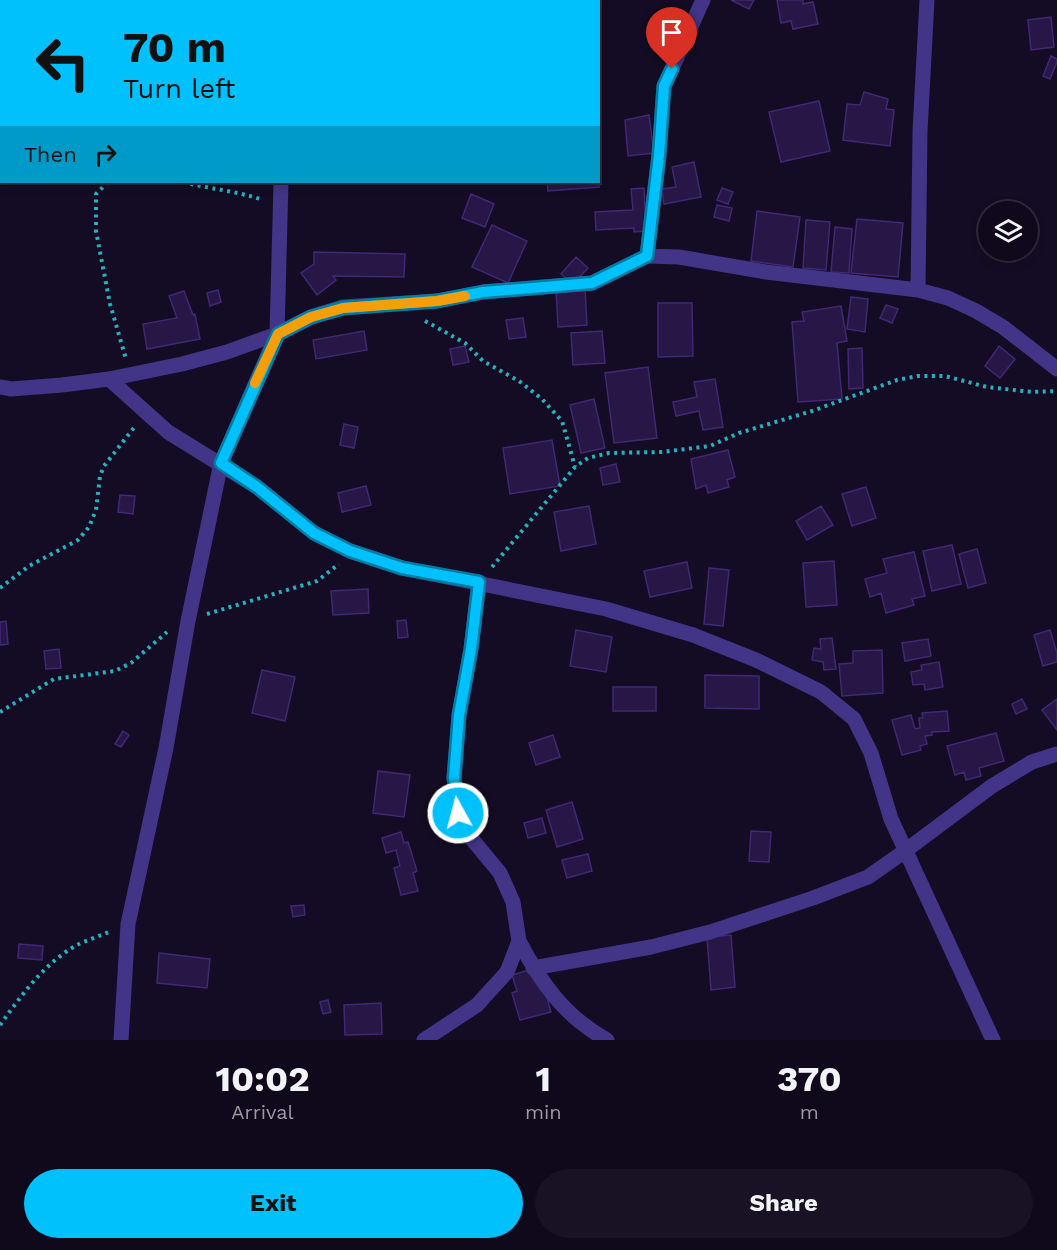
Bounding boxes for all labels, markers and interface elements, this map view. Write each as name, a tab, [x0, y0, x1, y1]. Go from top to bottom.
pin	[646, 7, 697, 69]
icon: arrive	[655, 16, 688, 49]
text: 70 m	[123, 23, 226, 72]
icon: left	[24, 24, 102, 102]
text: Turn left	[123, 73, 235, 105]
icon: right	[89, 138, 122, 171]
text: Then	[24, 142, 77, 167]
map controls	[978, 201, 1038, 261]
button: layers	[978, 201, 1038, 261]
position arrow	[426, 781, 490, 845]
text: 10:02	[215, 1058, 310, 1100]
text: 1	[536, 1058, 551, 1100]
text: 370	[777, 1058, 842, 1100]
text: Arrival	[231, 1100, 294, 1124]
text: min	[525, 1100, 562, 1124]
text: m	[800, 1100, 819, 1124]
button: Exit	[24, 1169, 523, 1238]
button: Share	[535, 1169, 1033, 1238]

